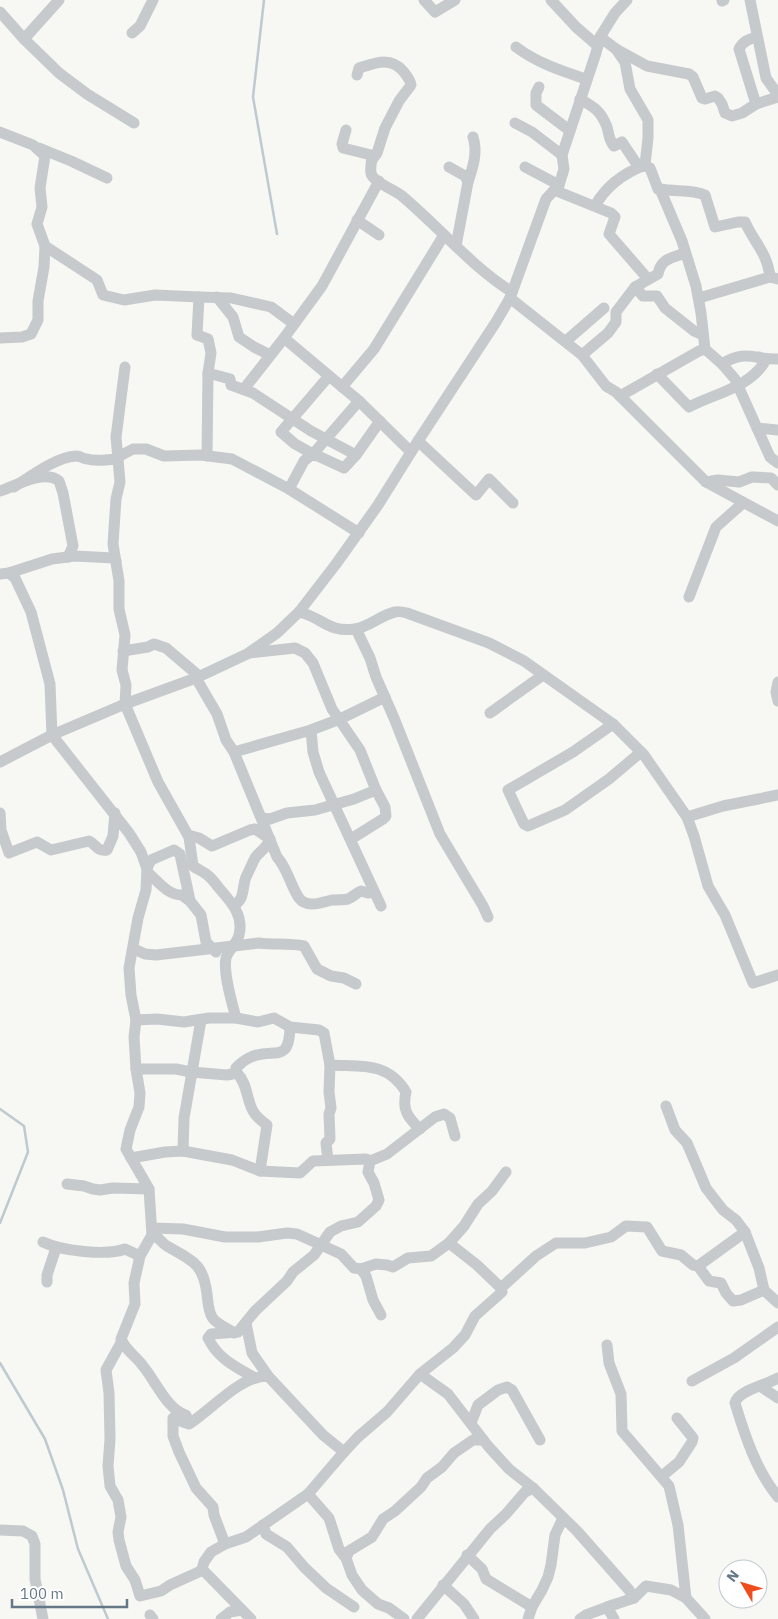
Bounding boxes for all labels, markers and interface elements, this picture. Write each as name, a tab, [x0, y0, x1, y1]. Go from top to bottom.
north arrow	[718, 1559, 768, 1609]
text: N	[723, 1566, 743, 1586]
scale bar	[12, 1576, 128, 1608]
text: 100 m	[20, 1584, 64, 1603]

